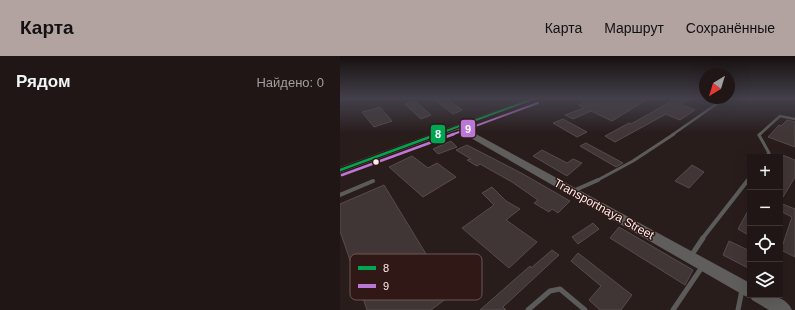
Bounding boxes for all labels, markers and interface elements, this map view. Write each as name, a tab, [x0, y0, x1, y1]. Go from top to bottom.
text: Карта	[20, 17, 74, 38]
text: Карта	[545, 20, 582, 36]
text: Маршрут	[604, 20, 664, 36]
text: Сохранённые	[686, 20, 775, 36]
north arrow	[699, 68, 735, 104]
text: Рядом	[16, 72, 71, 91]
text: Найдено: 0	[256, 75, 324, 90]
line badge: 9	[460, 119, 476, 138]
text: 9	[465, 123, 471, 135]
line badge: 8	[430, 124, 446, 144]
text: 8	[435, 128, 441, 140]
map controls	[747, 154, 783, 298]
button: +	[747, 154, 783, 190]
unlabelled marker	[371, 157, 381, 167]
street label: Transportnaya Street	[552, 176, 657, 243]
button: −	[747, 190, 783, 226]
button: locate	[747, 226, 783, 262]
legend	[350, 254, 482, 300]
text: 8	[383, 262, 389, 274]
button: layers	[747, 262, 783, 298]
text: 9	[383, 280, 389, 292]

